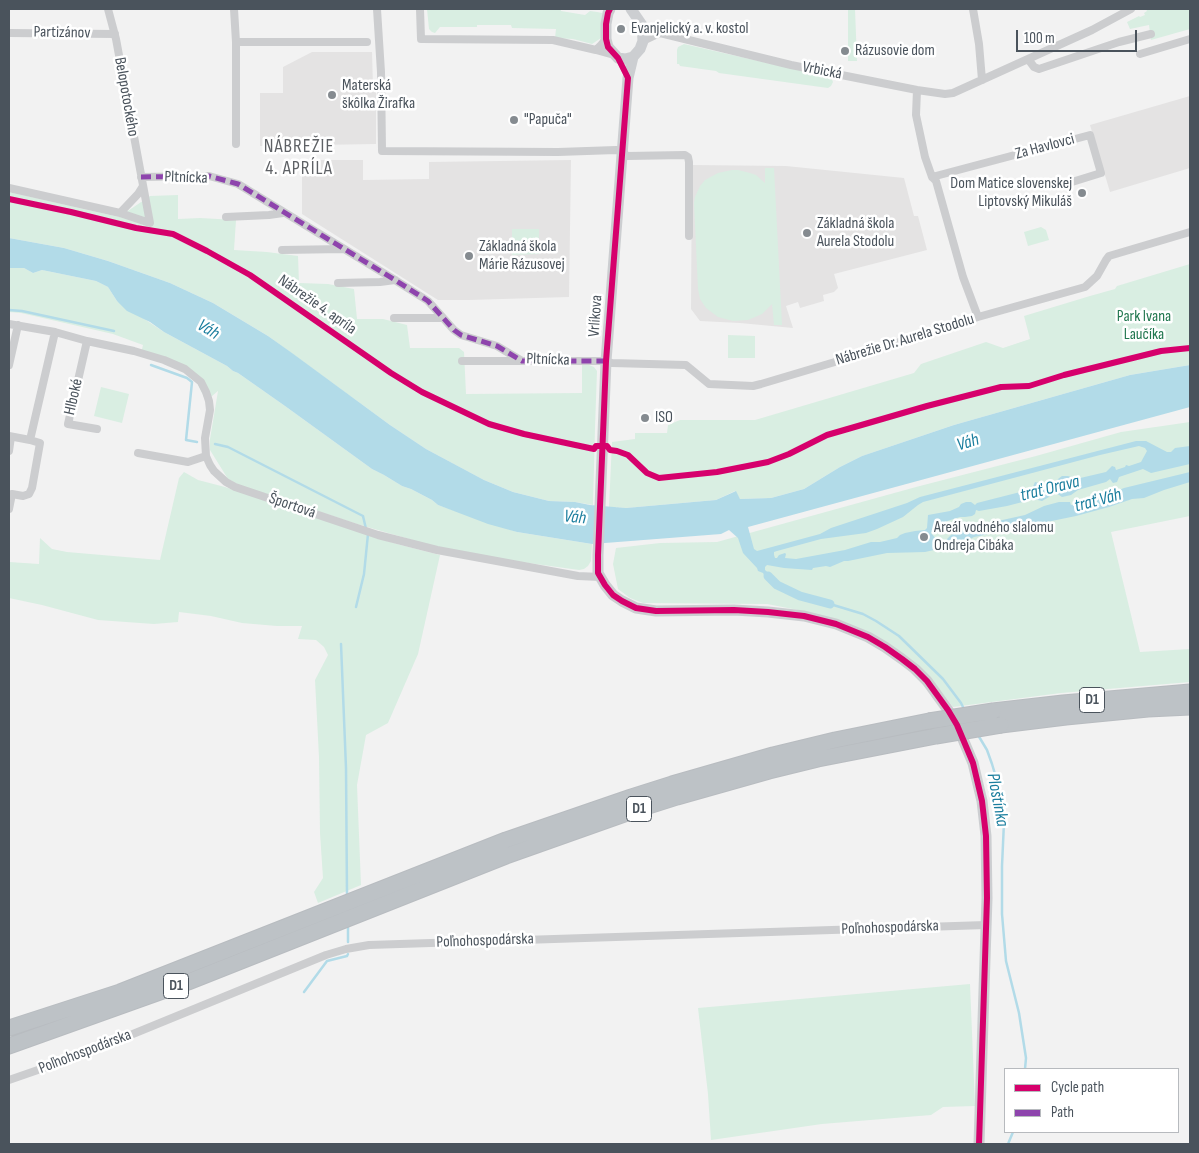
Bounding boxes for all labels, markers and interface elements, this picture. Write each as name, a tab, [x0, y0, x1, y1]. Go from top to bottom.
place label: Evanjelický a. v. kostol	[631, 19, 749, 39]
scale bar	[1019, 20, 1140, 52]
street label: Partizánov	[33, 23, 91, 43]
marker: Evanjelický a. v. kostol	[615, 23, 627, 35]
text: 100 m	[1024, 29, 1055, 48]
place label: Rázusovie dom	[855, 41, 935, 61]
marker: Rázusovie dom	[839, 45, 851, 57]
street label: Belopotockého	[110, 56, 142, 138]
street label: Vrbická	[801, 58, 843, 84]
place label: Materská škôlka Žirafka	[342, 76, 415, 114]
marker: Materská škôlka Žirafka	[326, 89, 338, 101]
place label: "Papuča"	[524, 110, 572, 130]
marker: "Papuča"	[508, 114, 520, 126]
street label: Za Havlovci	[1013, 130, 1077, 164]
district label: NÁBREŽIE 4. APRÍLA	[263, 136, 335, 180]
street label: Pltnícka	[164, 168, 208, 188]
place label: Dom Matice slovenskej Liptovský Mikuláš	[950, 174, 1072, 212]
marker: Dom Matice slovenskej Liptovský Mikuláš	[1076, 187, 1088, 199]
place label: Základná škola Aurela Stodolu	[817, 214, 894, 252]
marker: Základná škola Aurela Stodolu	[801, 227, 813, 239]
place label: Základná škola Márie Rázusovej	[479, 237, 565, 275]
marker: Základná škola Márie Rázusovej	[463, 250, 475, 262]
street label: Nábrežie 4. apríla	[274, 271, 360, 339]
street label: Vrlíkova	[585, 294, 607, 338]
park label: Park Ivana Laučíka	[1117, 307, 1171, 345]
street label: Nábrežie Dr. Aurela Stodolu	[833, 310, 977, 370]
water label: Váh	[193, 315, 223, 345]
street label: Pltnícka	[526, 350, 570, 370]
street label: Hlboké	[61, 377, 87, 417]
place label: ISO	[655, 408, 673, 428]
marker: ISO	[639, 412, 651, 424]
water label: Váh	[954, 429, 982, 457]
water label: trať Orava	[1018, 471, 1082, 507]
water label: trať Váh	[1072, 484, 1124, 518]
street label: Športová	[266, 489, 318, 523]
water label: Váh	[563, 506, 587, 530]
place label: Areál vodného slalomu Ondreja Cibáka	[934, 518, 1054, 556]
marker: Areál vodného slalomu Ondreja Cibáka	[918, 531, 930, 543]
road number: D1	[1080, 688, 1104, 712]
water label: Ploštínka	[981, 771, 1013, 829]
road number: D1	[626, 796, 652, 822]
street label: Poľnohospodárska	[841, 917, 939, 939]
street label: Poľnohospodárska	[436, 930, 534, 952]
road number: D1	[164, 974, 188, 998]
street label: Poľnohospodárska	[36, 1026, 134, 1078]
legend	[1004, 1068, 1179, 1133]
text: Cycle path	[1051, 1078, 1104, 1097]
text: Path	[1051, 1103, 1074, 1122]

